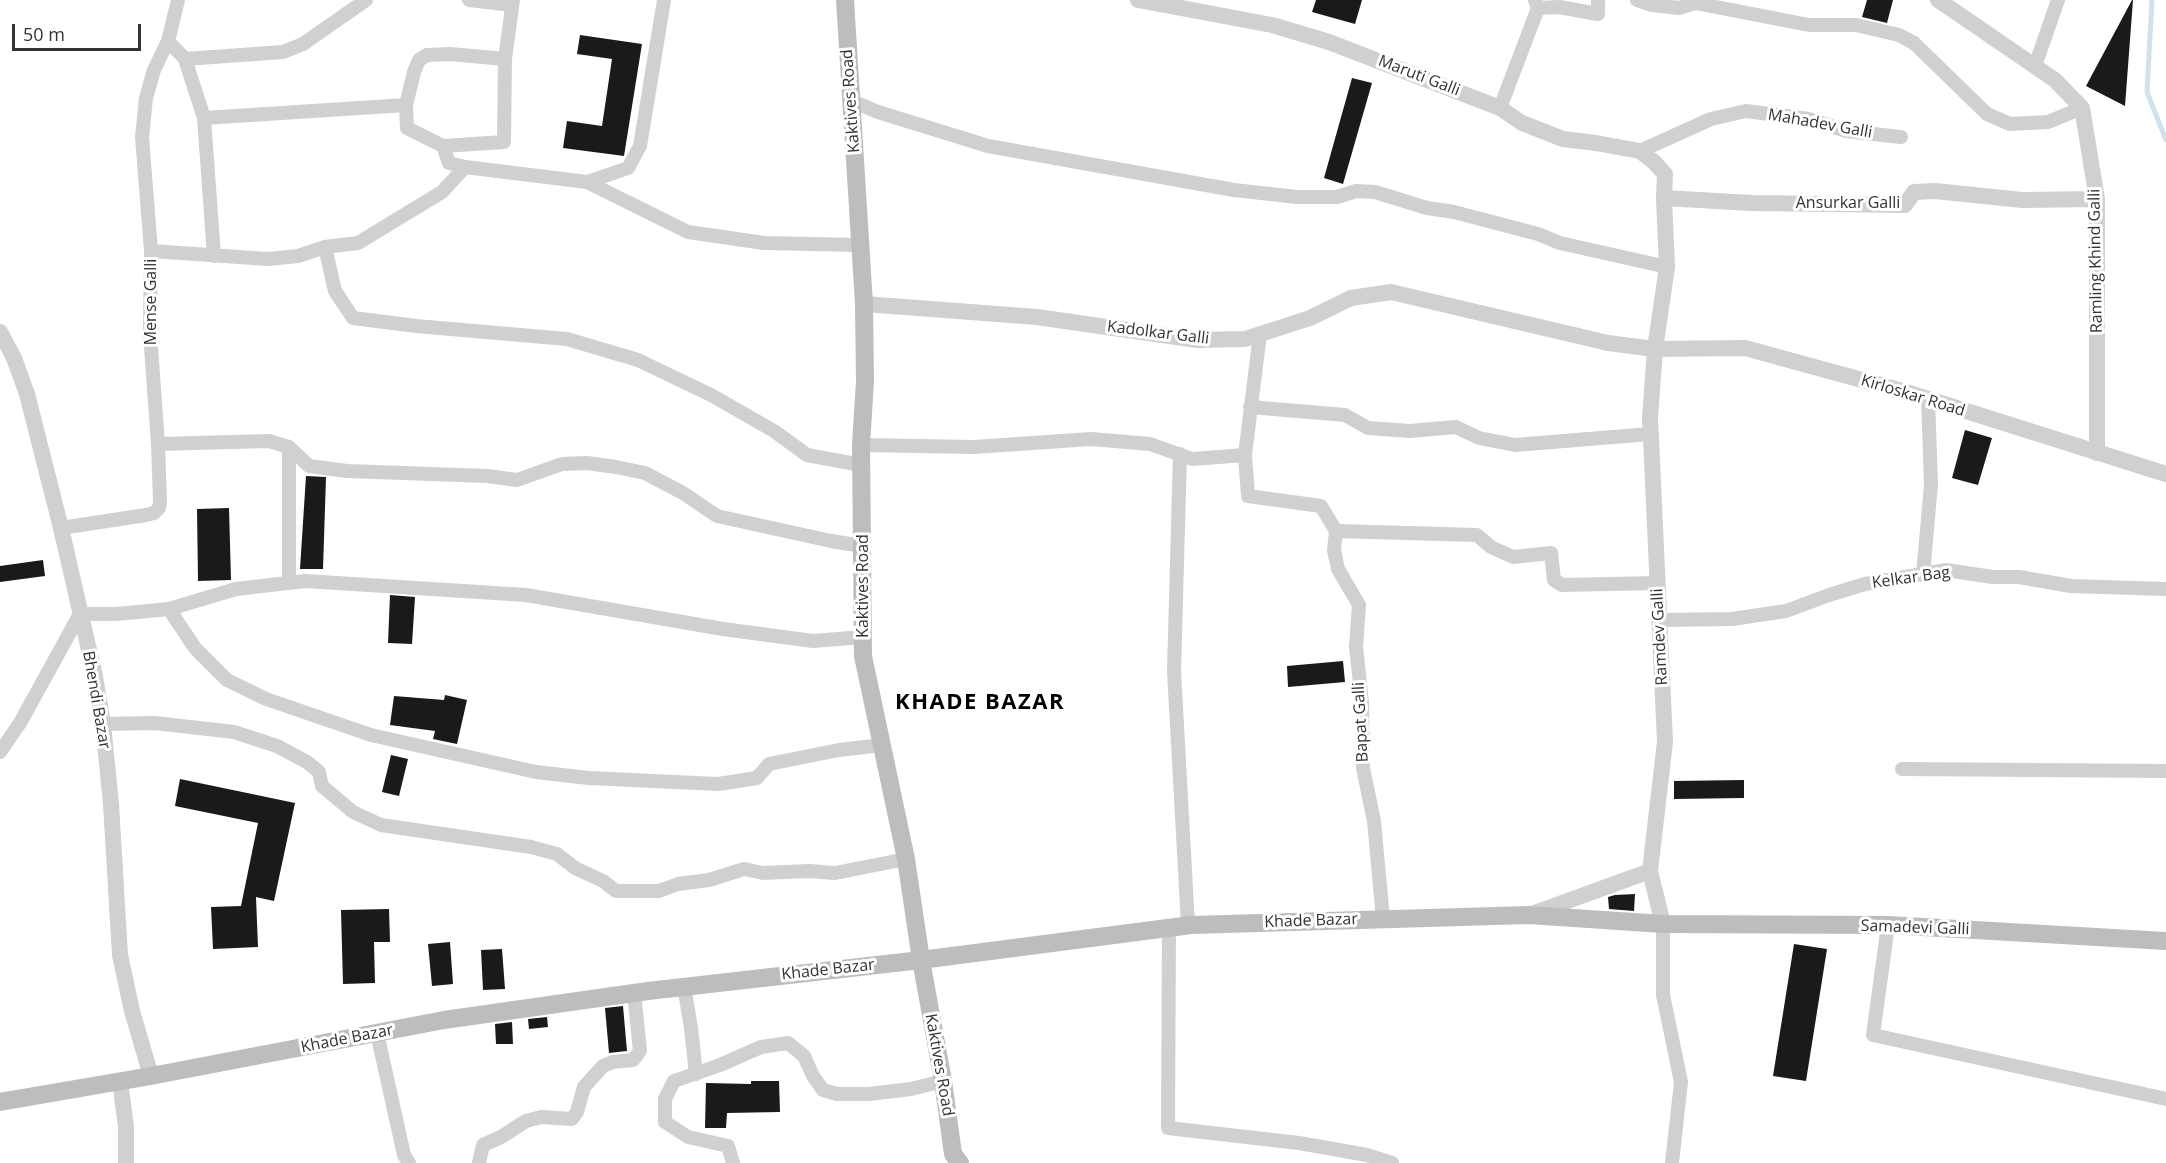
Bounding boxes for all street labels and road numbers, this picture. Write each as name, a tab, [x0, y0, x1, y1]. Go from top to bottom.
street label: Kaktives Road	[838, 49, 864, 153]
street label: Maruti Galli	[1375, 52, 1463, 100]
street label: Mahadev Galli	[1766, 105, 1874, 143]
street label: Ramling Khind Galli	[2085, 189, 2107, 333]
street label: Ansurkar Galli	[1796, 193, 1900, 213]
street label: Mense Galli	[141, 259, 161, 345]
street label: Kadolkar Galli	[1106, 317, 1210, 349]
street label: Kirloskar Road	[1859, 371, 1967, 421]
street label: Kaktives Road	[853, 534, 873, 638]
street label: Kelkar Bag	[1871, 563, 1951, 593]
street label: Ramdev Galli	[1648, 588, 1672, 686]
street label: Bhendi Bazar	[78, 650, 114, 750]
street label: Bapat Galli	[1349, 681, 1373, 763]
street label: Khade Bazar	[1264, 910, 1358, 932]
street label: Samadevi Galli	[1860, 917, 1970, 939]
street label: Khade Bazar	[780, 956, 876, 984]
street label: Kaktives Road	[921, 1012, 957, 1118]
street label: Khade Bazar	[299, 1021, 395, 1057]

